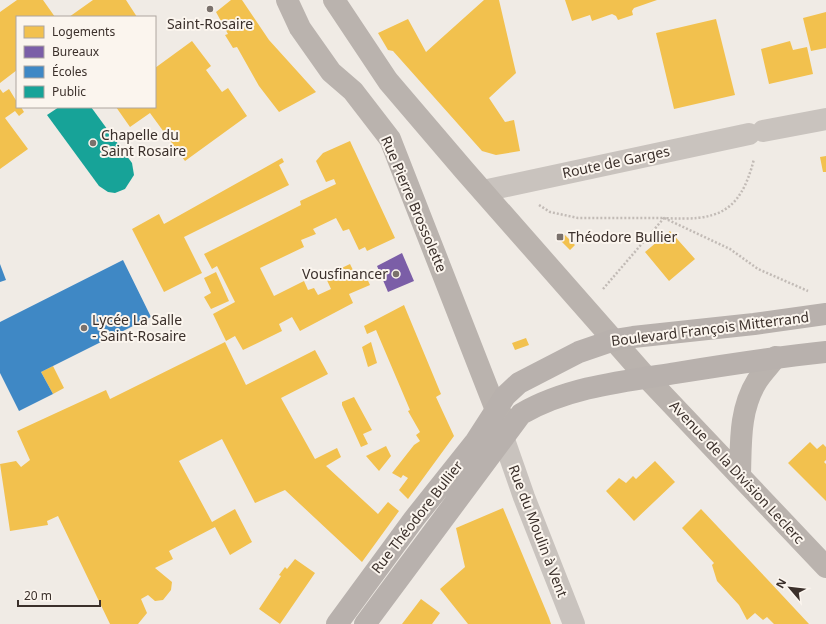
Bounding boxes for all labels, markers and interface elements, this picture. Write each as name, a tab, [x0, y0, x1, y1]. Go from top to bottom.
marker: Saint-Rosaire	[205, 4, 215, 14]
place label: Saint-Rosaire	[167, 14, 253, 33]
legend	[16, 16, 156, 108]
text: Logements	[52, 23, 115, 40]
text: Bureaux	[52, 43, 100, 60]
text: Écoles	[52, 63, 88, 80]
text: Public	[52, 83, 86, 100]
place label: Chapelle du Saint Rosaire	[101, 125, 186, 160]
street label: Rue Pierre Brossolette	[377, 133, 452, 275]
marker: Chapelle du Saint Rosaire	[88, 138, 98, 148]
street label: Route de Garges	[560, 141, 672, 182]
place label: Théodore Bullier	[568, 227, 677, 246]
marker: Théodore Bullier	[555, 232, 565, 242]
place label: Vousfinancer	[302, 264, 388, 283]
marker: Vousfinancer	[391, 269, 401, 279]
street label: Boulevard François Mitterrand	[610, 307, 810, 350]
place label: Lycée La Salle - Saint-Rosaire	[92, 310, 186, 345]
marker: Lycée La Salle - Saint-Rosaire	[79, 323, 89, 333]
street label: Avenue de la Division Leclerc	[666, 396, 809, 548]
street label: Rue Théodore Bullier	[367, 456, 467, 577]
street label: Rue du Moulin à Vent	[504, 462, 572, 600]
north arrow	[770, 568, 810, 608]
text: N	[772, 576, 789, 591]
scale bar	[18, 582, 100, 608]
text: 20 m	[24, 587, 52, 604]

